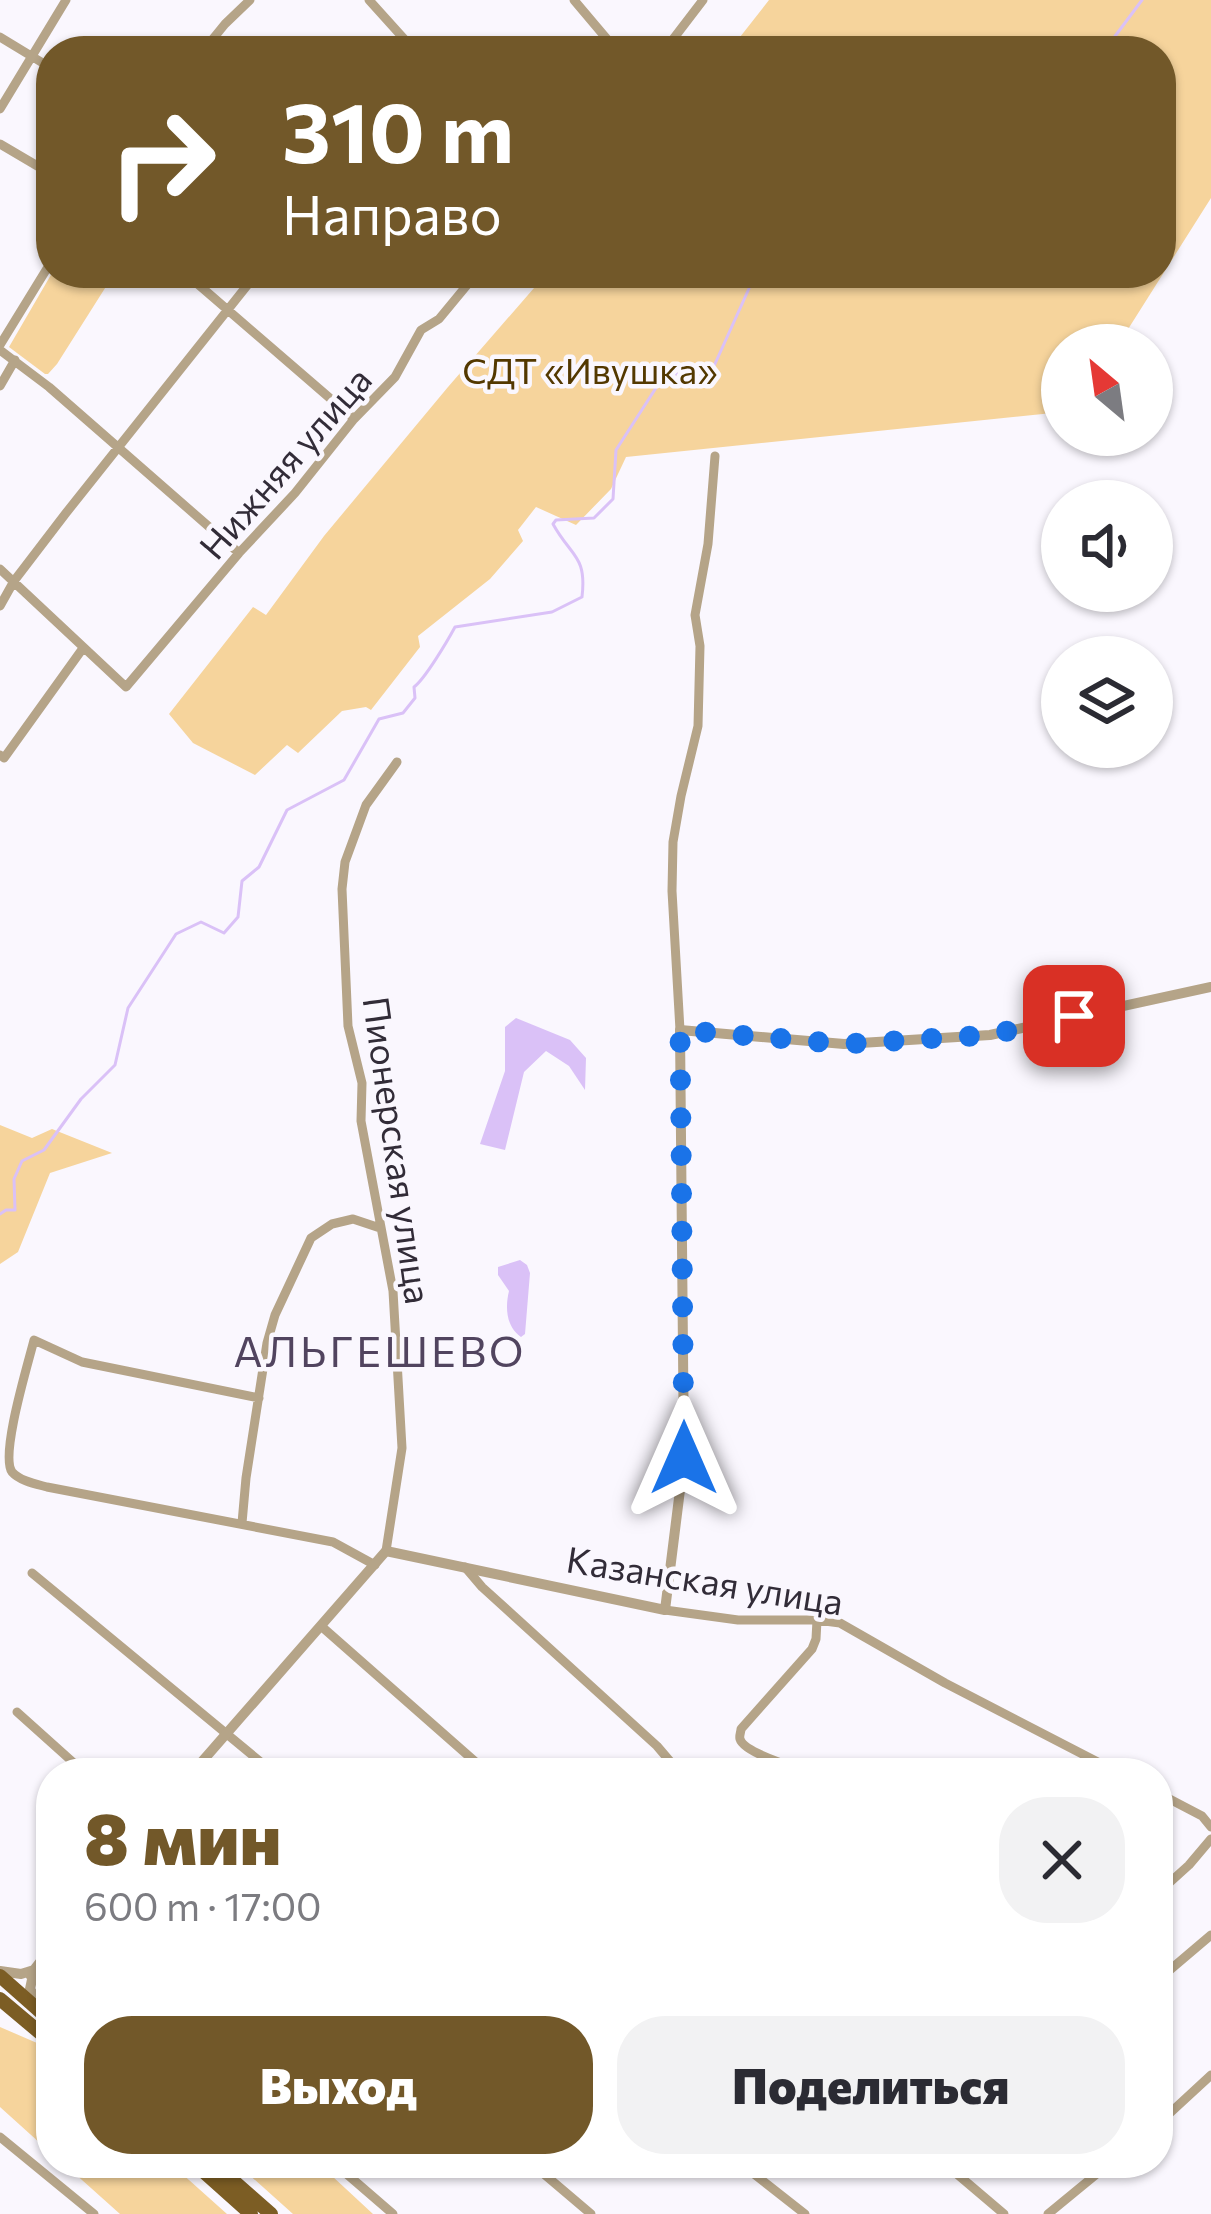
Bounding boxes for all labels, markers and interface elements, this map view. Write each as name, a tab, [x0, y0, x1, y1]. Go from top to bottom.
text: 310 m	[282, 78, 514, 180]
icon: right	[84, 84, 240, 240]
text: Направо	[282, 180, 502, 246]
north arrow	[1041, 324, 1173, 456]
map controls	[1041, 324, 1173, 768]
park label: СДТ «Ивушка»	[462, 347, 718, 391]
street label: Нижняя улица	[189, 357, 379, 567]
button: sound	[1041, 480, 1173, 612]
button: layers	[1041, 636, 1173, 768]
pin	[1023, 965, 1125, 1067]
icon: arrive	[1041, 983, 1107, 1049]
street label: Пионерская улица	[356, 994, 442, 1306]
district label: АЛЬГЕШЕВО	[234, 1324, 526, 1376]
position arrow	[621, 1395, 747, 1521]
street label: Казанская улица	[564, 1535, 846, 1623]
text: 8 мин	[84, 1792, 282, 1880]
button: close	[999, 1797, 1125, 1923]
text: 600 m · 17:00	[84, 1881, 322, 1929]
button: Выход	[84, 2016, 593, 2154]
button: Поделиться	[617, 2016, 1125, 2154]

